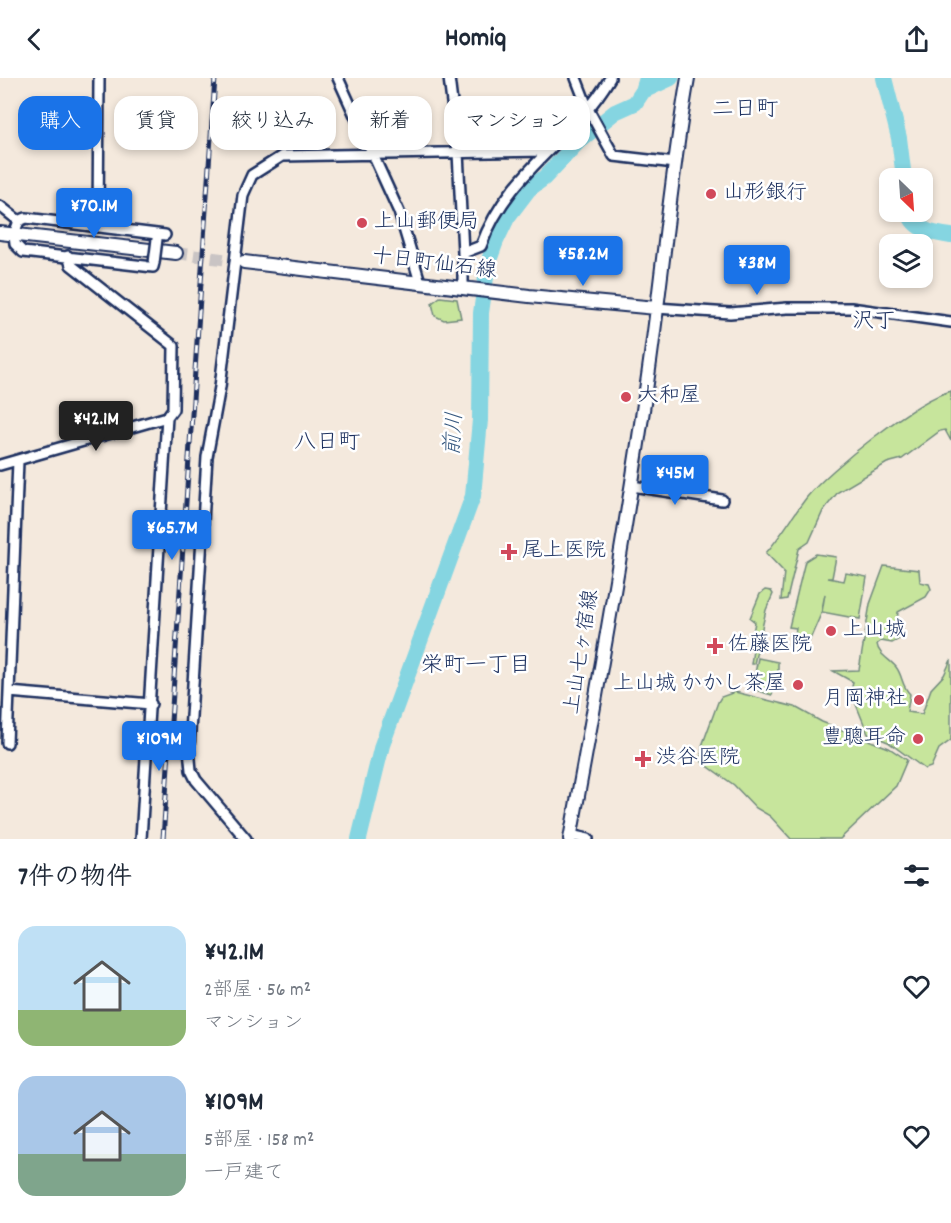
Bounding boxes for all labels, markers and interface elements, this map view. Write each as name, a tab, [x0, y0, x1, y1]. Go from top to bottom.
text: Homiq	[445, 20, 506, 59]
icon: back	[18, 23, 51, 56]
icon: share	[900, 23, 933, 56]
district label: 二日町	[712, 95, 778, 126]
chip: 購入	[18, 96, 102, 150]
chip: 賃貸	[114, 96, 198, 150]
chip: 絞り込み	[210, 96, 336, 150]
chip: 新着	[348, 96, 432, 150]
chip: マンション	[444, 96, 590, 150]
north arrow	[879, 168, 933, 222]
map controls	[879, 168, 933, 288]
place label: 山形銀行	[723, 179, 807, 209]
marker: 山形銀行	[704, 187, 718, 201]
pin: ¥70.1M	[45, 188, 143, 239]
text: ¥70.1M	[70, 193, 118, 221]
place label: 上山郵便局	[374, 208, 479, 238]
marker: 上山郵便局	[355, 216, 369, 230]
button: layers	[879, 234, 933, 288]
pin: ¥58.2M	[534, 236, 632, 287]
text: ¥58.2M	[558, 241, 608, 269]
street label: 十日町仙石線	[370, 242, 498, 288]
pin: ¥38M	[721, 245, 793, 296]
text: ¥38M	[738, 250, 776, 278]
district label: 沢丁	[852, 307, 896, 338]
place label: 大和屋	[638, 382, 701, 412]
marker: 大和屋	[619, 390, 633, 404]
pin: ¥42.1M	[47, 401, 145, 452]
text: ¥42.1M	[73, 406, 119, 434]
water label: 前川	[438, 411, 472, 457]
district label: 八日町	[294, 428, 360, 459]
pin: ¥45M	[639, 455, 711, 506]
text: ¥45M	[656, 460, 694, 488]
pin: ¥65.7M	[123, 510, 221, 561]
text: ¥65.7M	[146, 515, 198, 543]
place label: 尾上医院	[522, 537, 606, 567]
marker: 尾上医院	[500, 543, 518, 561]
street label: 上山七ヶ宿線	[558, 587, 608, 717]
place label: 上山城	[843, 616, 906, 646]
marker: 上山城	[824, 624, 838, 638]
place label: 佐藤医院	[728, 631, 812, 661]
marker: 佐藤医院	[706, 637, 724, 655]
district label: 栄町一丁目	[421, 651, 531, 682]
place label: 上山城 かかし茶屋	[613, 670, 786, 700]
marker: 上山城 かかし茶屋	[791, 678, 805, 692]
place label: 月岡神社	[823, 685, 907, 715]
marker: 月岡神社	[912, 693, 926, 707]
pin: ¥109M	[117, 721, 201, 772]
place label: 豊聰耳命	[822, 724, 906, 754]
text: ¥109M	[136, 726, 182, 754]
marker: 豊聰耳命	[911, 732, 925, 746]
place label: 渋谷医院	[656, 744, 740, 774]
marker: 渋谷医院	[634, 750, 652, 768]
icon: filters	[900, 859, 933, 892]
text: 7件の物件	[18, 860, 132, 897]
text: ¥42.1M	[204, 935, 264, 972]
icon: home	[66, 950, 138, 1022]
icon: heart	[900, 970, 933, 1003]
text: 2部屋 · 56 m²	[204, 977, 311, 1005]
text: マンション	[204, 1010, 303, 1038]
text: ¥109M	[204, 1085, 264, 1122]
icon: home	[66, 1100, 138, 1172]
icon: heart	[900, 1120, 933, 1153]
text: 5部屋 · 158 m²	[204, 1127, 314, 1155]
text: 一戸建て	[204, 1160, 284, 1188]

